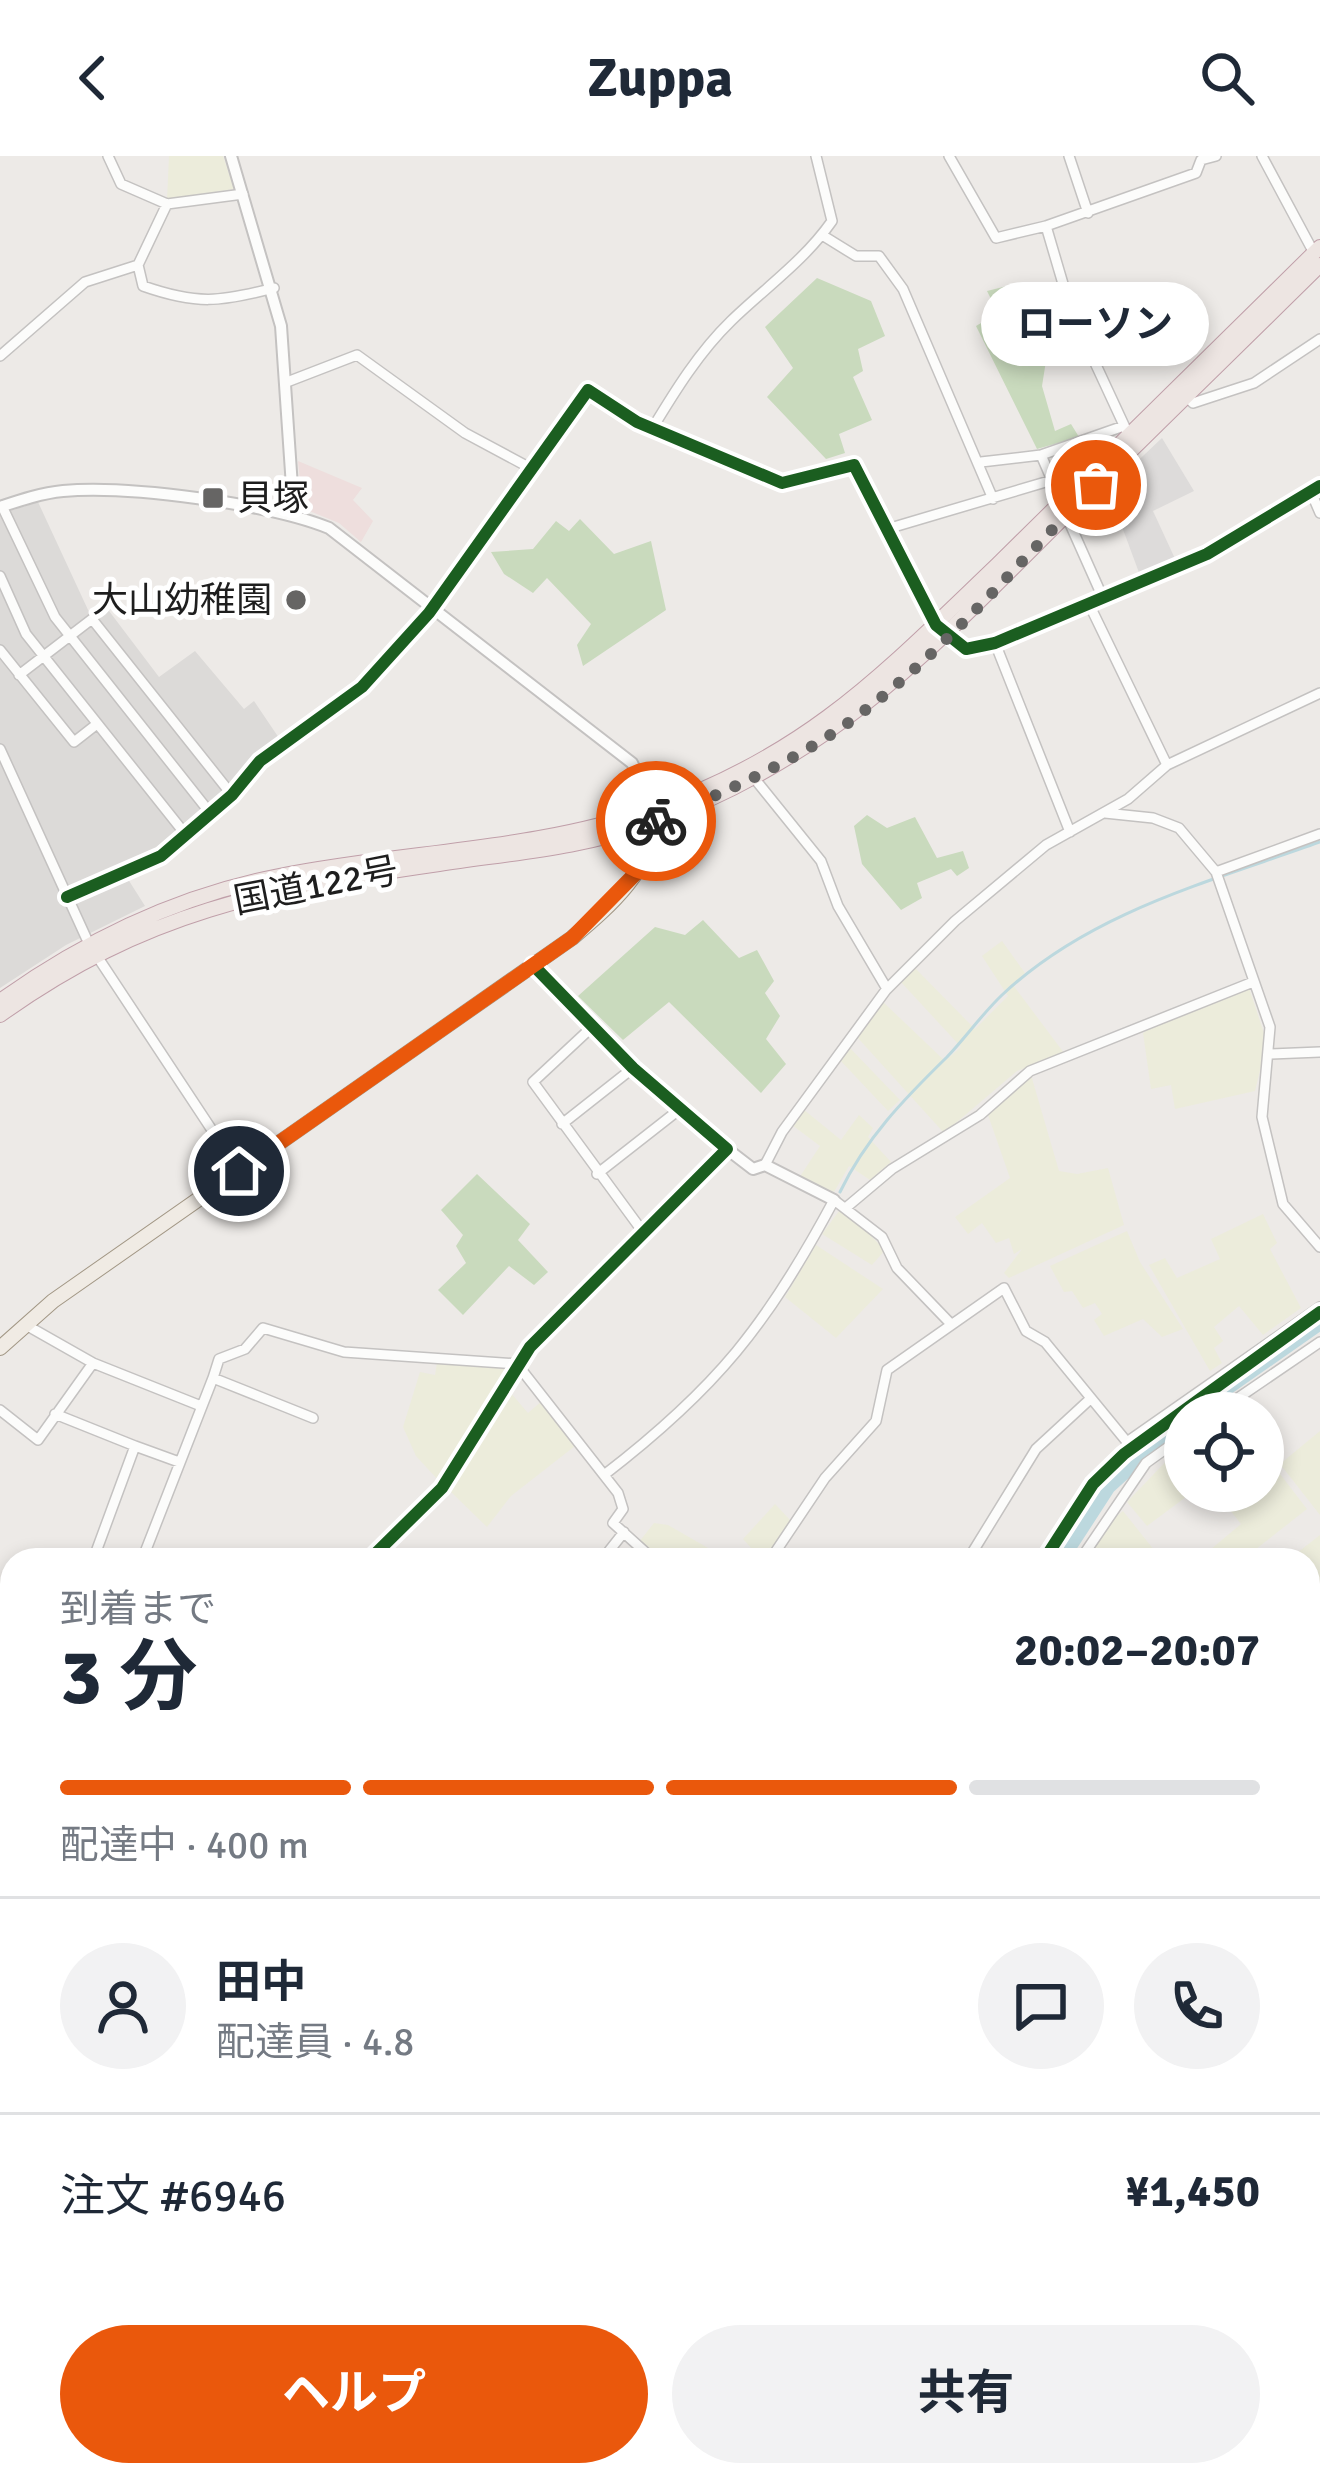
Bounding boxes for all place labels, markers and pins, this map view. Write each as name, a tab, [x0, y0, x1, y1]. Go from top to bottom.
callout: ローソン	[982, 281, 1210, 365]
pin	[1045, 434, 1147, 536]
place label: 貝塚	[237, 476, 309, 521]
marker: 貝塚	[200, 485, 226, 511]
place label: 大山幼稚園	[92, 578, 272, 623]
marker: 大山幼稚園	[283, 587, 309, 613]
pin	[188, 1120, 290, 1222]

